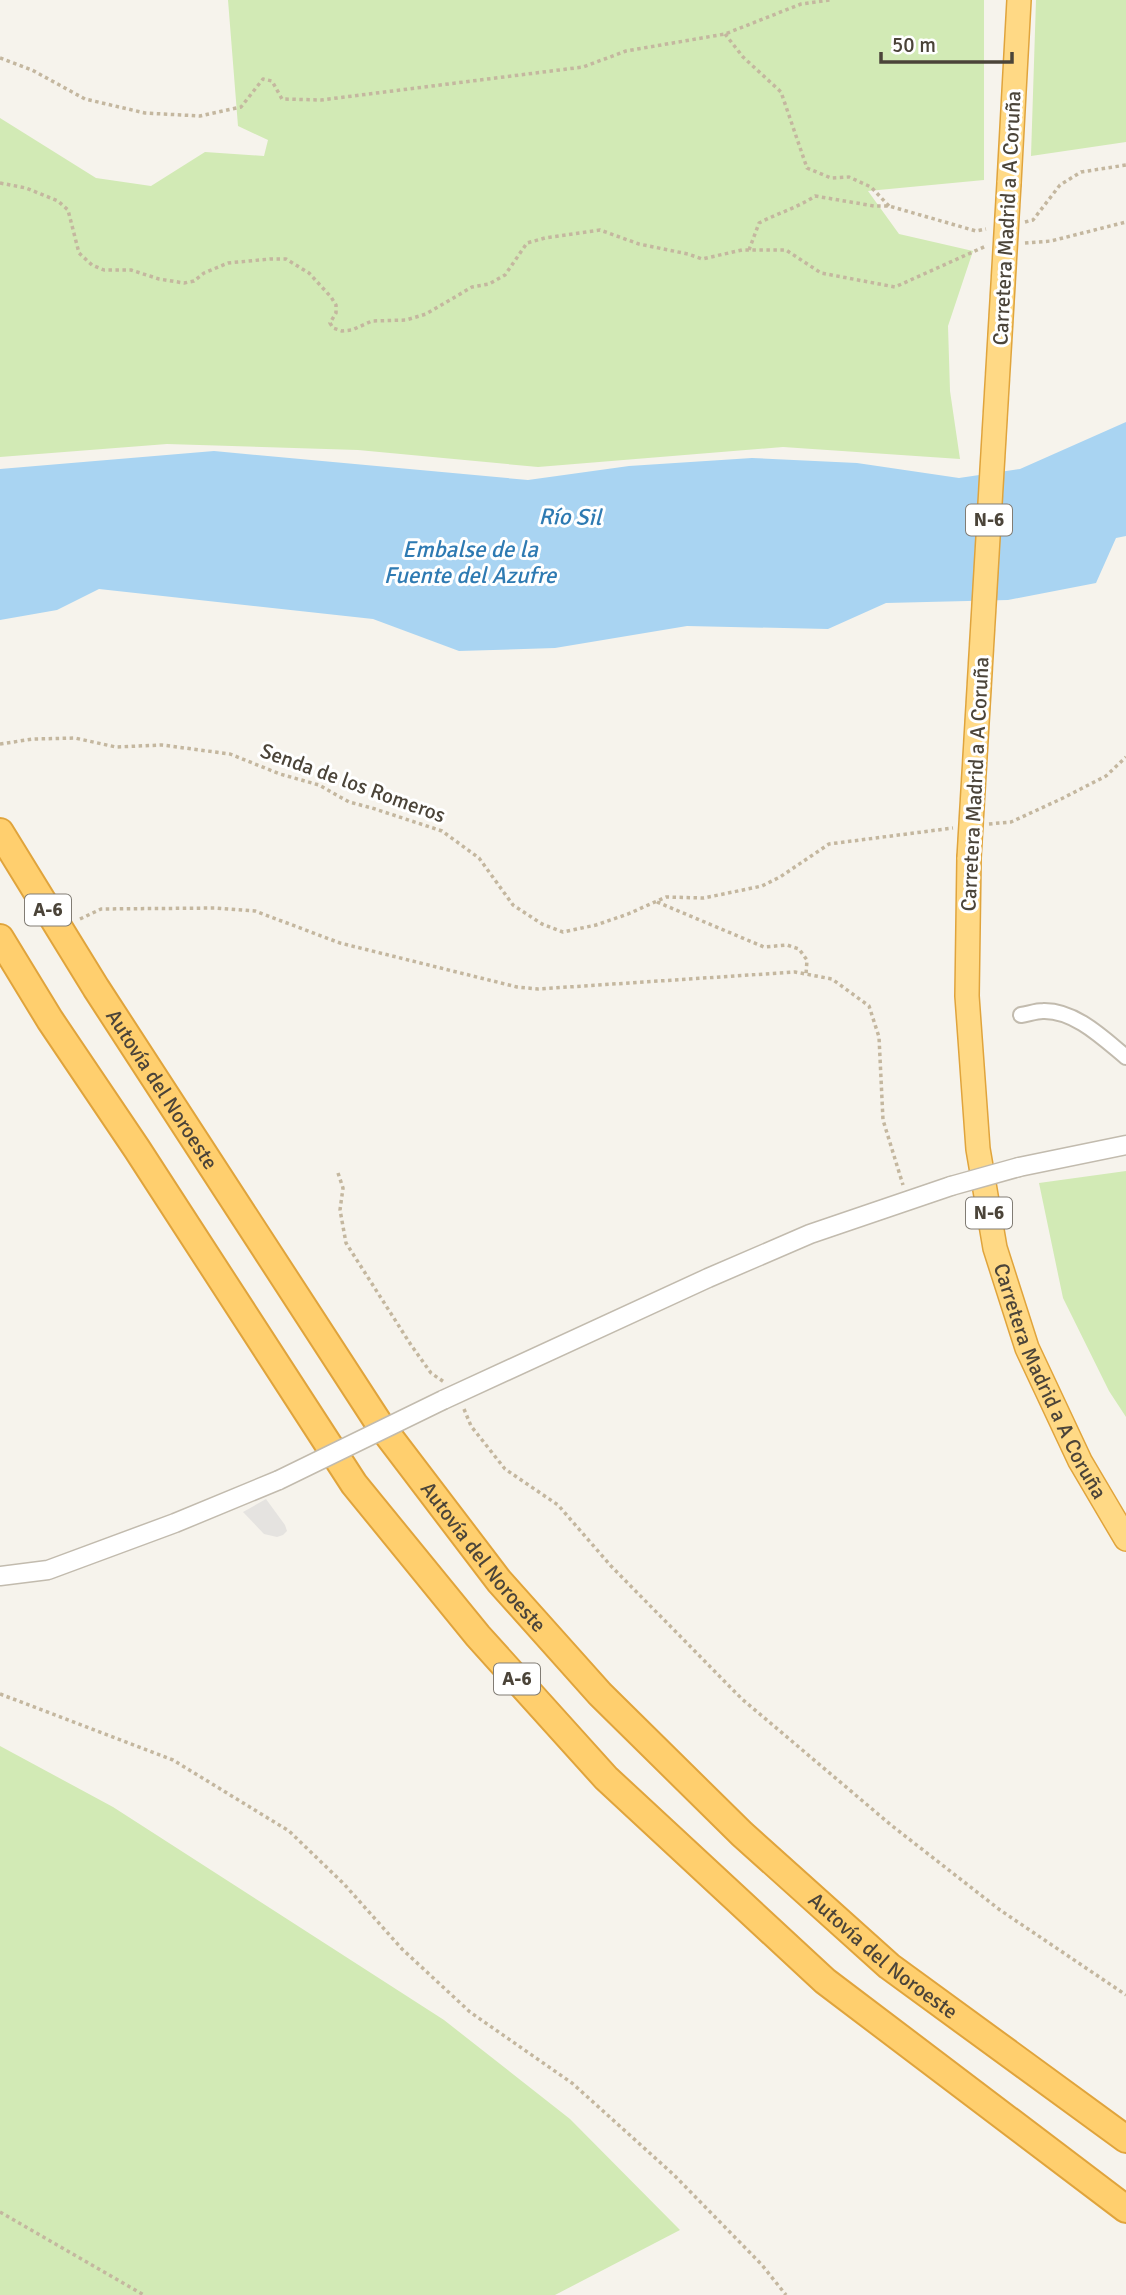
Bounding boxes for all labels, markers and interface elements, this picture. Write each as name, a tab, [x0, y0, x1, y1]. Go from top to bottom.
scale bar	[881, 21, 1012, 65]
text: 50 m	[892, 32, 936, 58]
street label: Carretera Madrid a A Coruña	[987, 90, 1027, 346]
water label: Río Sil	[538, 502, 604, 532]
road number: N-6	[966, 505, 1012, 536]
water label: Embalse de la Fuente del Azufre	[384, 535, 558, 590]
street label: Carretera Madrid a A Coruña	[955, 656, 995, 912]
street label: Senda de los Romeros	[257, 737, 449, 829]
road number: A-6	[25, 894, 71, 926]
street label: Autovía del Noroeste	[100, 1004, 223, 1174]
road number: N-6	[966, 1198, 1012, 1228]
street label: Carretera Madrid a A Coruña	[988, 1260, 1112, 1504]
street label: Autovía del Noroeste	[415, 1476, 552, 1638]
road number: A-6	[494, 1664, 540, 1694]
street label: Autovía del Noroeste	[803, 1887, 963, 2025]

